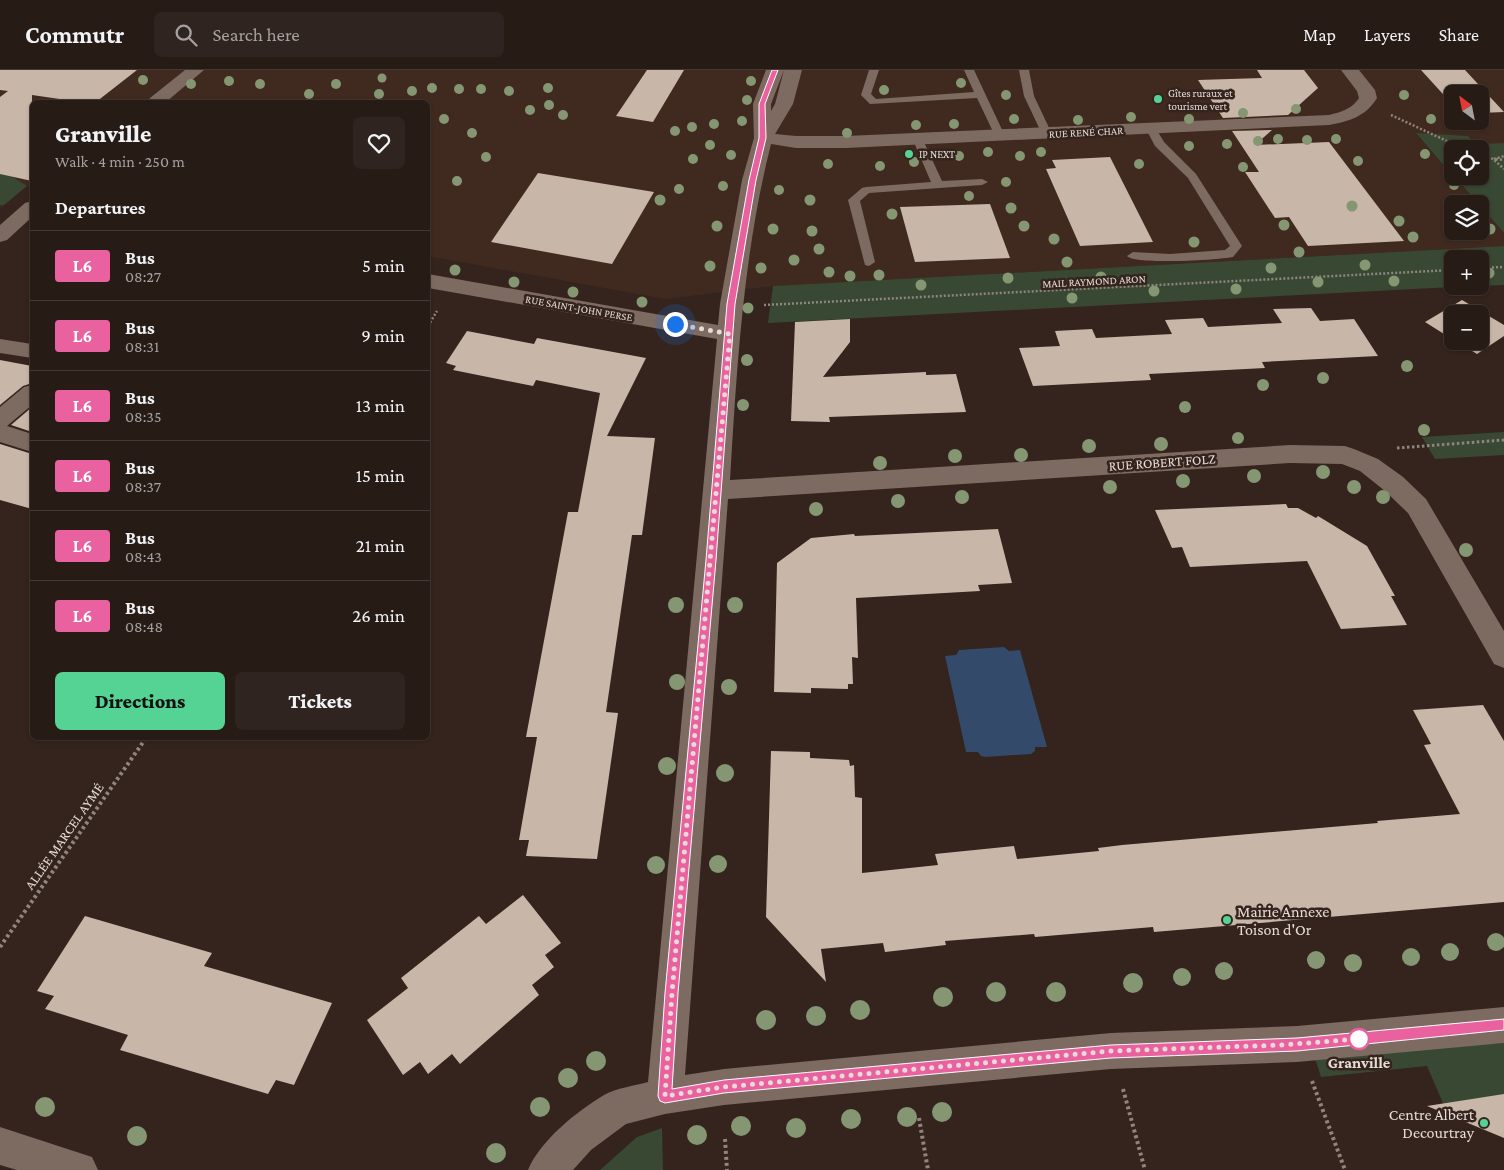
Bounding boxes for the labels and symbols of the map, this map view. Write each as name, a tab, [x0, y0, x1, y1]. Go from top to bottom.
north arrow	[1444, 85, 1489, 130]
place label: Gîtes ruraux et tourisme vert	[1168, 87, 1233, 112]
marker: Gîtes ruraux et tourisme vert	[1152, 93, 1164, 105]
street label: RUE RENÉ CHAR	[1048, 124, 1124, 140]
marker: IP NEXT	[903, 148, 915, 160]
place label: IP NEXT	[919, 148, 955, 160]
street label: MAIL RAYMOND ARON	[1042, 272, 1146, 290]
street label: RUE SAINT-JOHN PERSE	[524, 293, 634, 324]
your location	[663, 312, 688, 337]
street label: RUE ROBERT FOLZ	[1108, 450, 1216, 474]
street label: ALLÉE MARCEL AYMÉ	[21, 779, 107, 892]
place label: Mairie Annexe Toison d'Or	[1237, 903, 1329, 938]
marker: Mairie Annexe Toison d'Or	[1221, 914, 1233, 926]
marker: Granville	[1348, 1028, 1370, 1050]
place label: Granville	[1328, 1054, 1391, 1071]
place label: Centre Albert Decourtray	[1389, 1106, 1475, 1142]
marker: Centre Albert Decourtray	[1478, 1117, 1490, 1129]

